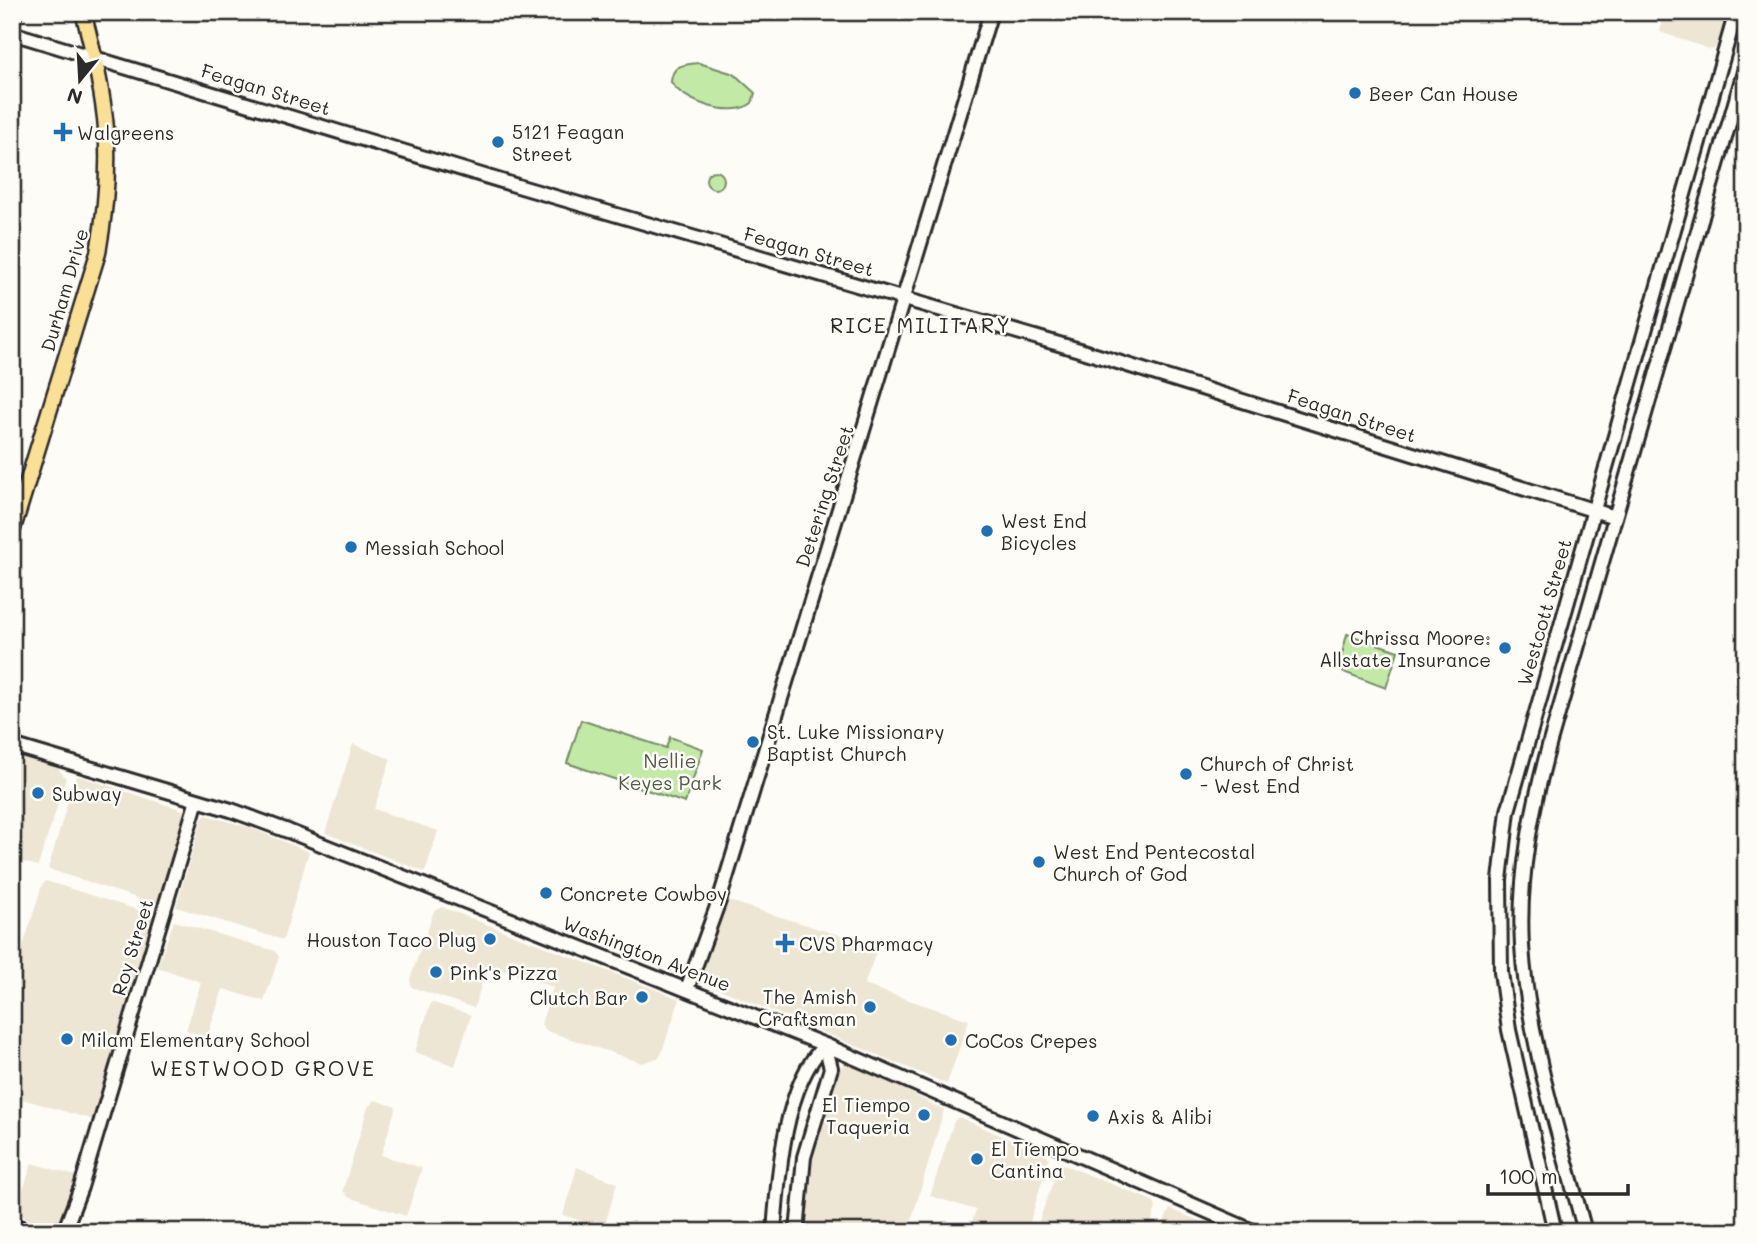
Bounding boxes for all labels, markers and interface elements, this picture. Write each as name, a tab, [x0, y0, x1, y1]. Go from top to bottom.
north arrow	[46, 46, 116, 116]
street label: Feagan Street	[198, 57, 334, 121]
place label: Beer Can House	[1369, 81, 1518, 106]
text: N	[64, 83, 85, 111]
marker: Beer Can House	[1347, 85, 1363, 101]
place label: 5121 Feagan Street	[512, 119, 624, 166]
place label: Walgreens	[77, 120, 174, 145]
marker: Walgreens	[55, 124, 71, 140]
marker: 5121 Feagan Street	[490, 134, 506, 150]
street label: Feagan Street	[741, 220, 877, 282]
street label: Durham Drive	[34, 226, 94, 354]
district label: RICE MILITARY	[830, 311, 1012, 338]
street label: Feagan Street	[1284, 382, 1420, 448]
street label: Detering Street	[789, 422, 859, 570]
place label: West End Bicycles	[1001, 508, 1087, 555]
marker: West End Bicycles	[979, 523, 995, 539]
place label: Messiah School	[365, 535, 505, 560]
street label: Westcott Street	[1511, 536, 1577, 688]
marker: Messiah School	[343, 539, 359, 555]
place label: Chrissa Moore: Allstate Insurance	[1319, 625, 1491, 672]
marker: Chrissa Moore: Allstate Insurance	[1497, 640, 1513, 656]
place label: St. Luke Missionary Baptist Church	[767, 719, 944, 766]
marker: St. Luke Missionary Baptist Church	[745, 734, 761, 750]
park label: Nellie Keyes Park	[618, 748, 722, 795]
place label: Church of Christ - West End	[1200, 751, 1354, 798]
marker: Church of Christ - West End	[1178, 766, 1194, 782]
place label: Subway	[52, 781, 122, 806]
marker: Subway	[30, 785, 46, 801]
place label: West End Pentecostal Church of God	[1053, 839, 1255, 886]
marker: West End Pentecostal Church of God	[1031, 854, 1047, 870]
place label: Concrete Cowboy	[560, 881, 727, 906]
marker: Concrete Cowboy	[538, 885, 554, 901]
street label: Roy Street	[105, 896, 159, 998]
street label: Washington Avenue	[560, 909, 734, 997]
place label: Houston Taco Plug	[307, 927, 476, 952]
marker: Houston Taco Plug	[482, 931, 498, 947]
place label: CVS Pharmacy	[799, 931, 933, 956]
marker: CVS Pharmacy	[777, 935, 793, 951]
place label: Pink's Pizza	[450, 960, 558, 985]
marker: Pink's Pizza	[428, 964, 444, 980]
place label: The Amish Craftsman	[759, 984, 856, 1031]
place label: Clutch Bar	[530, 985, 628, 1010]
marker: Clutch Bar	[634, 989, 650, 1005]
marker: The Amish Craftsman	[862, 999, 878, 1015]
place label: Milam Elementary School	[81, 1027, 310, 1052]
place label: CoCos Crepes	[965, 1028, 1098, 1053]
marker: Milam Elementary School	[59, 1031, 75, 1047]
marker: CoCos Crepes	[943, 1032, 959, 1048]
district label: WESTWOOD GROVE	[150, 1054, 376, 1081]
place label: El Tiempo Taqueria	[822, 1092, 910, 1139]
place label: Axis & Alibi	[1107, 1104, 1212, 1129]
marker: El Tiempo Taqueria	[916, 1107, 932, 1123]
marker: Axis & Alibi	[1085, 1108, 1101, 1124]
place label: El Tiempo Cantina	[991, 1136, 1079, 1183]
marker: El Tiempo Cantina	[969, 1151, 985, 1167]
scale bar	[1488, 1153, 1628, 1197]
text: 100 m	[1499, 1162, 1558, 1189]

